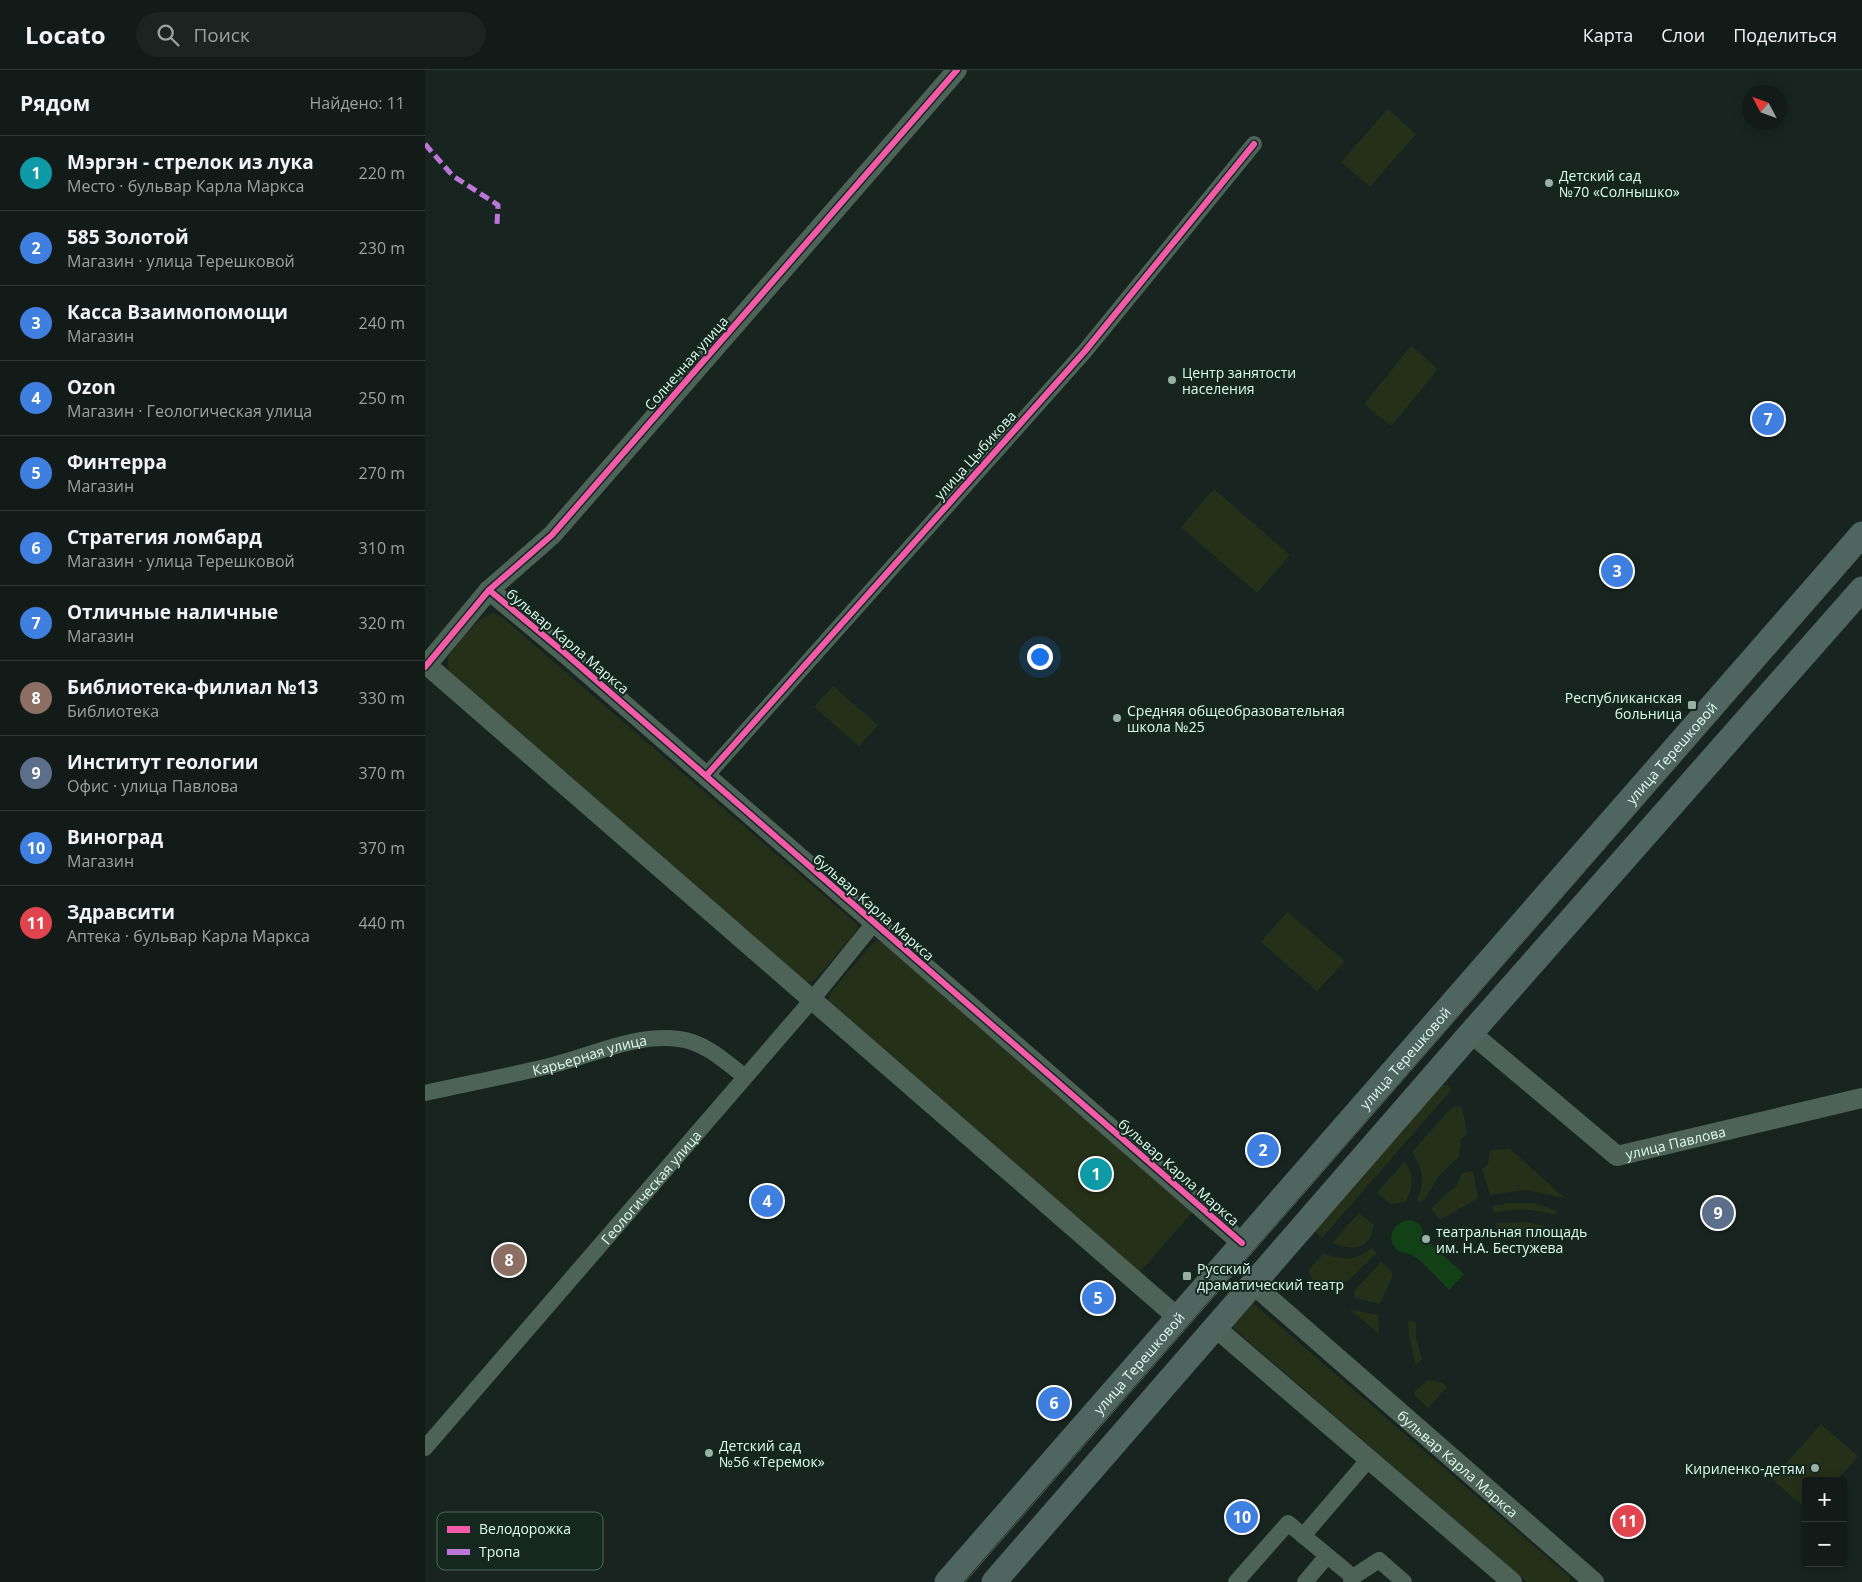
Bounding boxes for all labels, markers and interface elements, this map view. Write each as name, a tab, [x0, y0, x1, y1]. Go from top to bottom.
search box	[136, 12, 486, 57]
text: Locato	[25, 18, 106, 51]
icon: search	[154, 21, 182, 49]
text: Поиск	[194, 22, 250, 48]
text: Карта	[1583, 23, 1633, 47]
text: Слои	[1661, 23, 1705, 47]
text: Поделиться	[1733, 23, 1837, 47]
north arrow	[1742, 85, 1787, 130]
text: Рядом	[20, 89, 90, 117]
text: Найдено: 11	[310, 92, 405, 114]
text: Мэргэн - стрелок из лука	[67, 149, 314, 175]
text: 1	[31, 162, 41, 184]
text: 220 m	[359, 162, 405, 184]
place label: Детский сад №70 «Солнышко»	[1559, 166, 1680, 201]
text: Место · бульвар Карла Маркса	[67, 175, 304, 197]
marker: Детский сад №70 «Солнышко»	[1543, 177, 1555, 189]
text: 585 Золотой	[67, 224, 189, 250]
text: 2	[31, 237, 41, 259]
text: 230 m	[359, 237, 405, 259]
text: Магазин · улица Терешковой	[67, 250, 295, 272]
text: Касса Взаимопомощи	[67, 299, 288, 325]
text: 3	[31, 312, 41, 334]
text: 240 m	[359, 312, 405, 334]
street label: Солнечная улица	[640, 312, 732, 414]
text: Магазин	[67, 325, 134, 347]
place label: Центр занятости населения	[1182, 363, 1296, 398]
text: Ozon	[67, 374, 116, 400]
marker: Центр занятости населения	[1166, 374, 1178, 386]
text: 4	[31, 387, 41, 409]
text: 250 m	[359, 387, 405, 409]
text: Магазин · Геологическая улица	[67, 400, 312, 422]
pin: 7	[1752, 400, 1784, 438]
street label: улица Цыбикова	[930, 406, 1020, 504]
text: Финтерра	[67, 449, 167, 475]
text: 5	[31, 462, 41, 484]
text: 270 m	[359, 462, 405, 484]
text: Магазин	[67, 475, 134, 497]
text: Стратегия ломбард	[67, 524, 262, 550]
text: 6	[31, 537, 41, 559]
text: 310 m	[359, 537, 405, 559]
text: Магазин · улица Терешковой	[67, 550, 295, 572]
pin: 3	[1601, 552, 1633, 590]
street label: бульвар Карла Маркса	[503, 584, 633, 698]
text: Отличные наличные	[67, 599, 278, 625]
text: 7	[31, 612, 41, 634]
text: 320 m	[359, 612, 405, 634]
text: Магазин	[67, 625, 134, 647]
your location	[1027, 644, 1053, 670]
text: Библиотека-филиал №13	[67, 674, 318, 700]
text: 8	[31, 687, 41, 709]
text: 330 m	[359, 687, 405, 709]
place label: Республиканская больница	[1565, 688, 1682, 723]
street label: улица Терешковой	[1621, 698, 1721, 808]
marker: Республиканская больница	[1686, 699, 1698, 711]
text: Библиотека	[67, 700, 159, 722]
place label: Средняя общеобразовательная школа №25	[1127, 701, 1345, 736]
marker: Средняя общеобразовательная школа №25	[1111, 712, 1123, 724]
text: Институт геологии	[67, 749, 259, 775]
text: 9	[31, 762, 41, 784]
text: 370 m	[359, 762, 405, 784]
text: Офис · улица Павлова	[67, 775, 238, 797]
text: Виноград	[67, 824, 163, 850]
text: 10	[27, 837, 45, 859]
text: 370 m	[359, 837, 405, 859]
street label: бульвар Карла Маркса	[809, 849, 939, 965]
text: Магазин	[67, 850, 134, 872]
text: Здравсити	[67, 899, 175, 925]
text: 11	[27, 912, 45, 934]
text: 440 m	[359, 912, 405, 934]
text: Аптека · бульвар Карла Маркса	[67, 925, 310, 947]
street label: улица Терешковой	[1355, 1003, 1455, 1113]
street label: Карьерная улица	[530, 1030, 648, 1079]
street label: бульвар Карла Маркса	[1114, 1114, 1244, 1230]
street label: улица Павлова	[1623, 1121, 1728, 1163]
street label: Геологическая улица	[596, 1126, 705, 1248]
pin: 2	[1247, 1131, 1279, 1169]
pin: 1	[1080, 1155, 1112, 1193]
pin: 4	[751, 1182, 783, 1220]
pin: 9	[1702, 1194, 1734, 1232]
place label: театральная площадь им. Н.А. Бестужева	[1436, 1222, 1587, 1257]
marker: театральная площадь им. Н.А. Бестужева	[1420, 1233, 1432, 1245]
pin: 8	[493, 1241, 525, 1279]
place label: Русский драматический театр	[1197, 1259, 1344, 1294]
marker: Русский драматический театр	[1181, 1270, 1193, 1282]
pin: 5	[1082, 1279, 1114, 1317]
street label: улица Терешковой	[1089, 1308, 1188, 1418]
pin: 6	[1038, 1384, 1070, 1422]
street label: бульвар Карла Маркса	[1394, 1405, 1523, 1521]
place label: Детский сад №56 «Теремок»	[719, 1436, 825, 1471]
marker: Детский сад №56 «Теремок»	[703, 1447, 715, 1459]
place label: Кириленко-детям	[1685, 1459, 1805, 1478]
marker: Кириленко-детям	[1809, 1462, 1821, 1474]
map controls	[1802, 1477, 1847, 1567]
button: +	[1802, 1477, 1847, 1522]
pin: 10	[1226, 1498, 1258, 1536]
pin: 11	[1612, 1502, 1644, 1540]
legend	[437, 1512, 603, 1570]
text: Велодорожка	[479, 1519, 571, 1538]
button: −	[1802, 1522, 1847, 1567]
text: Тропа	[479, 1542, 520, 1561]

